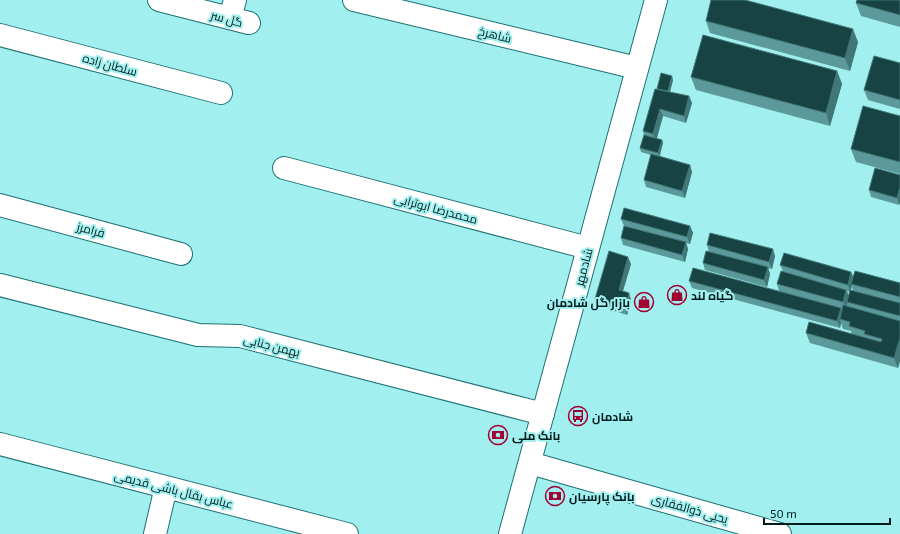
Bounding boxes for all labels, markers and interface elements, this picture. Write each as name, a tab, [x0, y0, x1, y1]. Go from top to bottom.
street label: گل سر	[208, 7, 245, 30]
street label: شاهرخ	[477, 23, 513, 47]
street label: سلطان زاده	[81, 50, 139, 79]
street label: محمدرضا ابوترابی	[392, 190, 479, 227]
street label: فرامرز	[74, 218, 107, 240]
street label: شادمهر	[571, 247, 596, 289]
shop icon: گیاه لند	[666, 284, 688, 306]
place label: گیاه لند	[691, 288, 733, 303]
shop icon: بازار گل شادمان	[633, 291, 655, 313]
place label: بازار گل شادمان	[547, 295, 630, 311]
street label: بهمن جنابی	[242, 331, 302, 360]
bus stop icon: شادمان	[567, 405, 589, 427]
place label: شادمان	[592, 409, 633, 425]
bank icon: بانک ملی	[487, 424, 509, 446]
place label: بانک ملی	[512, 428, 560, 444]
street label: عباس بقال باشی قدیمی	[113, 467, 235, 512]
bank icon: بانک پارسیان	[544, 485, 566, 507]
place label: بانک پارسیان	[569, 489, 635, 506]
street label: یحیی ذوالفقاری	[650, 490, 731, 527]
scale bar	[764, 500, 890, 526]
text: 50 m	[770, 506, 797, 520]

